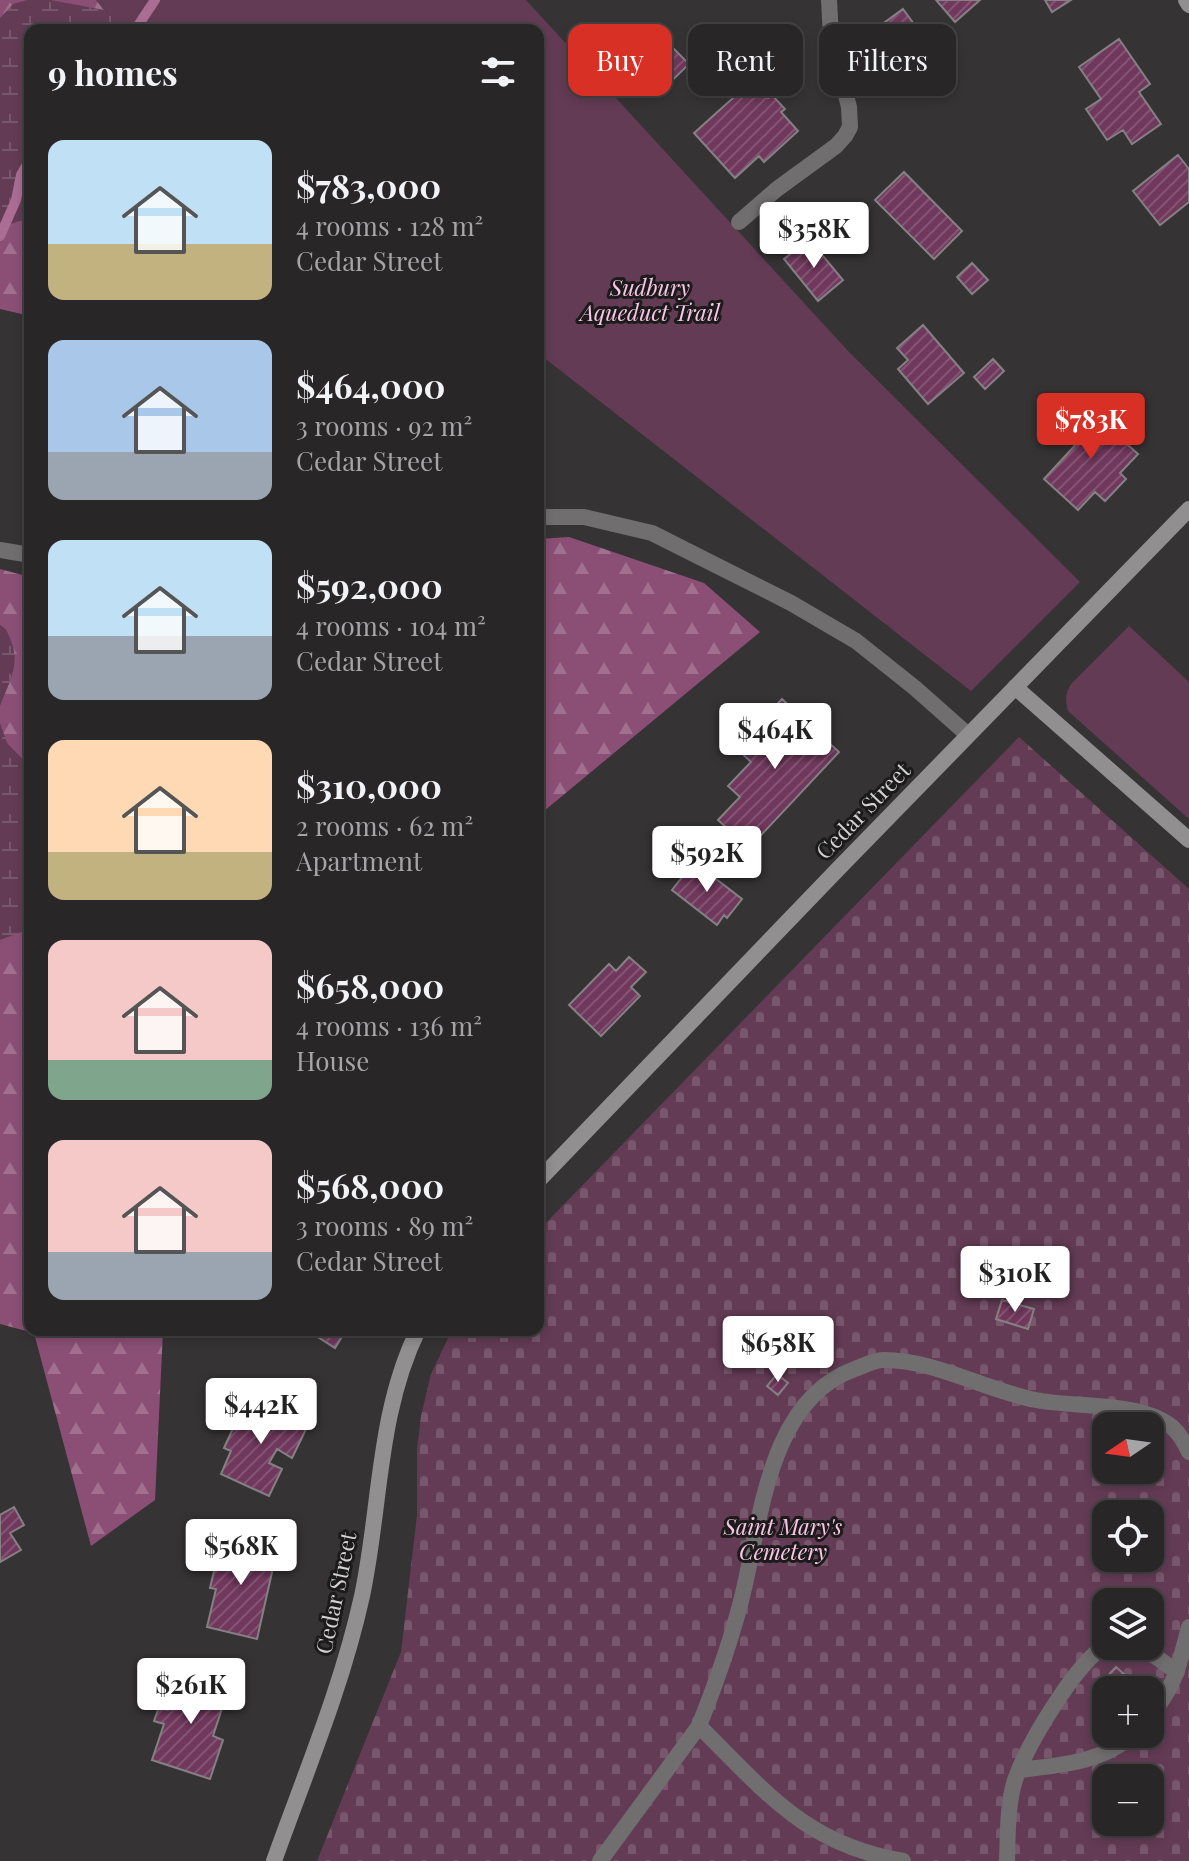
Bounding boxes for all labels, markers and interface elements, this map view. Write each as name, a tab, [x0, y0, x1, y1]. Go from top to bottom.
chip: Buy	[568, 24, 672, 96]
chip: Rent	[688, 24, 803, 96]
chip: Filters	[819, 24, 956, 96]
text: 9 homes	[48, 49, 178, 95]
icon: filters	[476, 50, 520, 94]
text: $783,000	[296, 162, 441, 208]
icon: home	[112, 172, 208, 268]
pin: $358K	[758, 202, 870, 270]
text: 4 rooms · 128 m²	[296, 208, 483, 243]
text: $358K	[778, 210, 850, 245]
text: Cedar Street	[296, 243, 442, 278]
park label: Sudbury Aqueduct Trail	[578, 272, 721, 327]
text: $464,000	[296, 362, 446, 408]
icon: home	[112, 372, 208, 468]
pin: $783K	[1035, 393, 1147, 461]
text: $783K	[1055, 401, 1127, 436]
text: 3 rooms · 92 m²	[296, 408, 472, 443]
text: Cedar Street	[296, 443, 442, 478]
text: $592,000	[296, 562, 443, 608]
icon: home	[112, 572, 208, 668]
text: 4 rooms · 104 m²	[296, 608, 486, 643]
text: Cedar Street	[296, 643, 442, 678]
pin: $464K	[719, 703, 831, 771]
text: $464K	[737, 711, 813, 746]
street label: Cedar Street	[808, 754, 917, 865]
text: $310,000	[296, 762, 442, 808]
icon: home	[112, 772, 208, 868]
text: 2 rooms · 62 m²	[296, 808, 473, 843]
pin: $592K	[651, 826, 763, 894]
text: $592K	[670, 834, 744, 869]
text: Apartment	[296, 843, 422, 878]
text: $658,000	[296, 962, 444, 1008]
icon: home	[112, 972, 208, 1068]
text: 4 rooms · 136 m²	[296, 1008, 482, 1043]
text: House	[296, 1043, 369, 1078]
text: $568,000	[296, 1162, 444, 1208]
icon: home	[112, 1172, 208, 1268]
text: 3 rooms · 89 m²	[296, 1208, 473, 1243]
text: Cedar Street	[296, 1243, 442, 1278]
pin: $310K	[959, 1246, 1071, 1314]
text: $310K	[979, 1254, 1051, 1289]
pin: $658K	[722, 1316, 834, 1384]
text: $658K	[741, 1324, 815, 1359]
pin: $442K	[205, 1378, 317, 1446]
text: $442K	[224, 1386, 298, 1421]
north arrow	[1092, 1412, 1164, 1484]
map controls	[1092, 1412, 1164, 1836]
button: locate	[1092, 1500, 1164, 1572]
park label: Saint Mary's Cemetery	[723, 1511, 843, 1566]
pin: $568K	[185, 1519, 297, 1587]
text: $568K	[204, 1527, 278, 1562]
street label: Cedar Street	[307, 1528, 363, 1657]
button: layers	[1092, 1588, 1164, 1660]
pin: $261K	[135, 1658, 247, 1726]
text: $261K	[155, 1666, 227, 1701]
button: +	[1092, 1676, 1164, 1748]
button: −	[1092, 1764, 1164, 1836]

